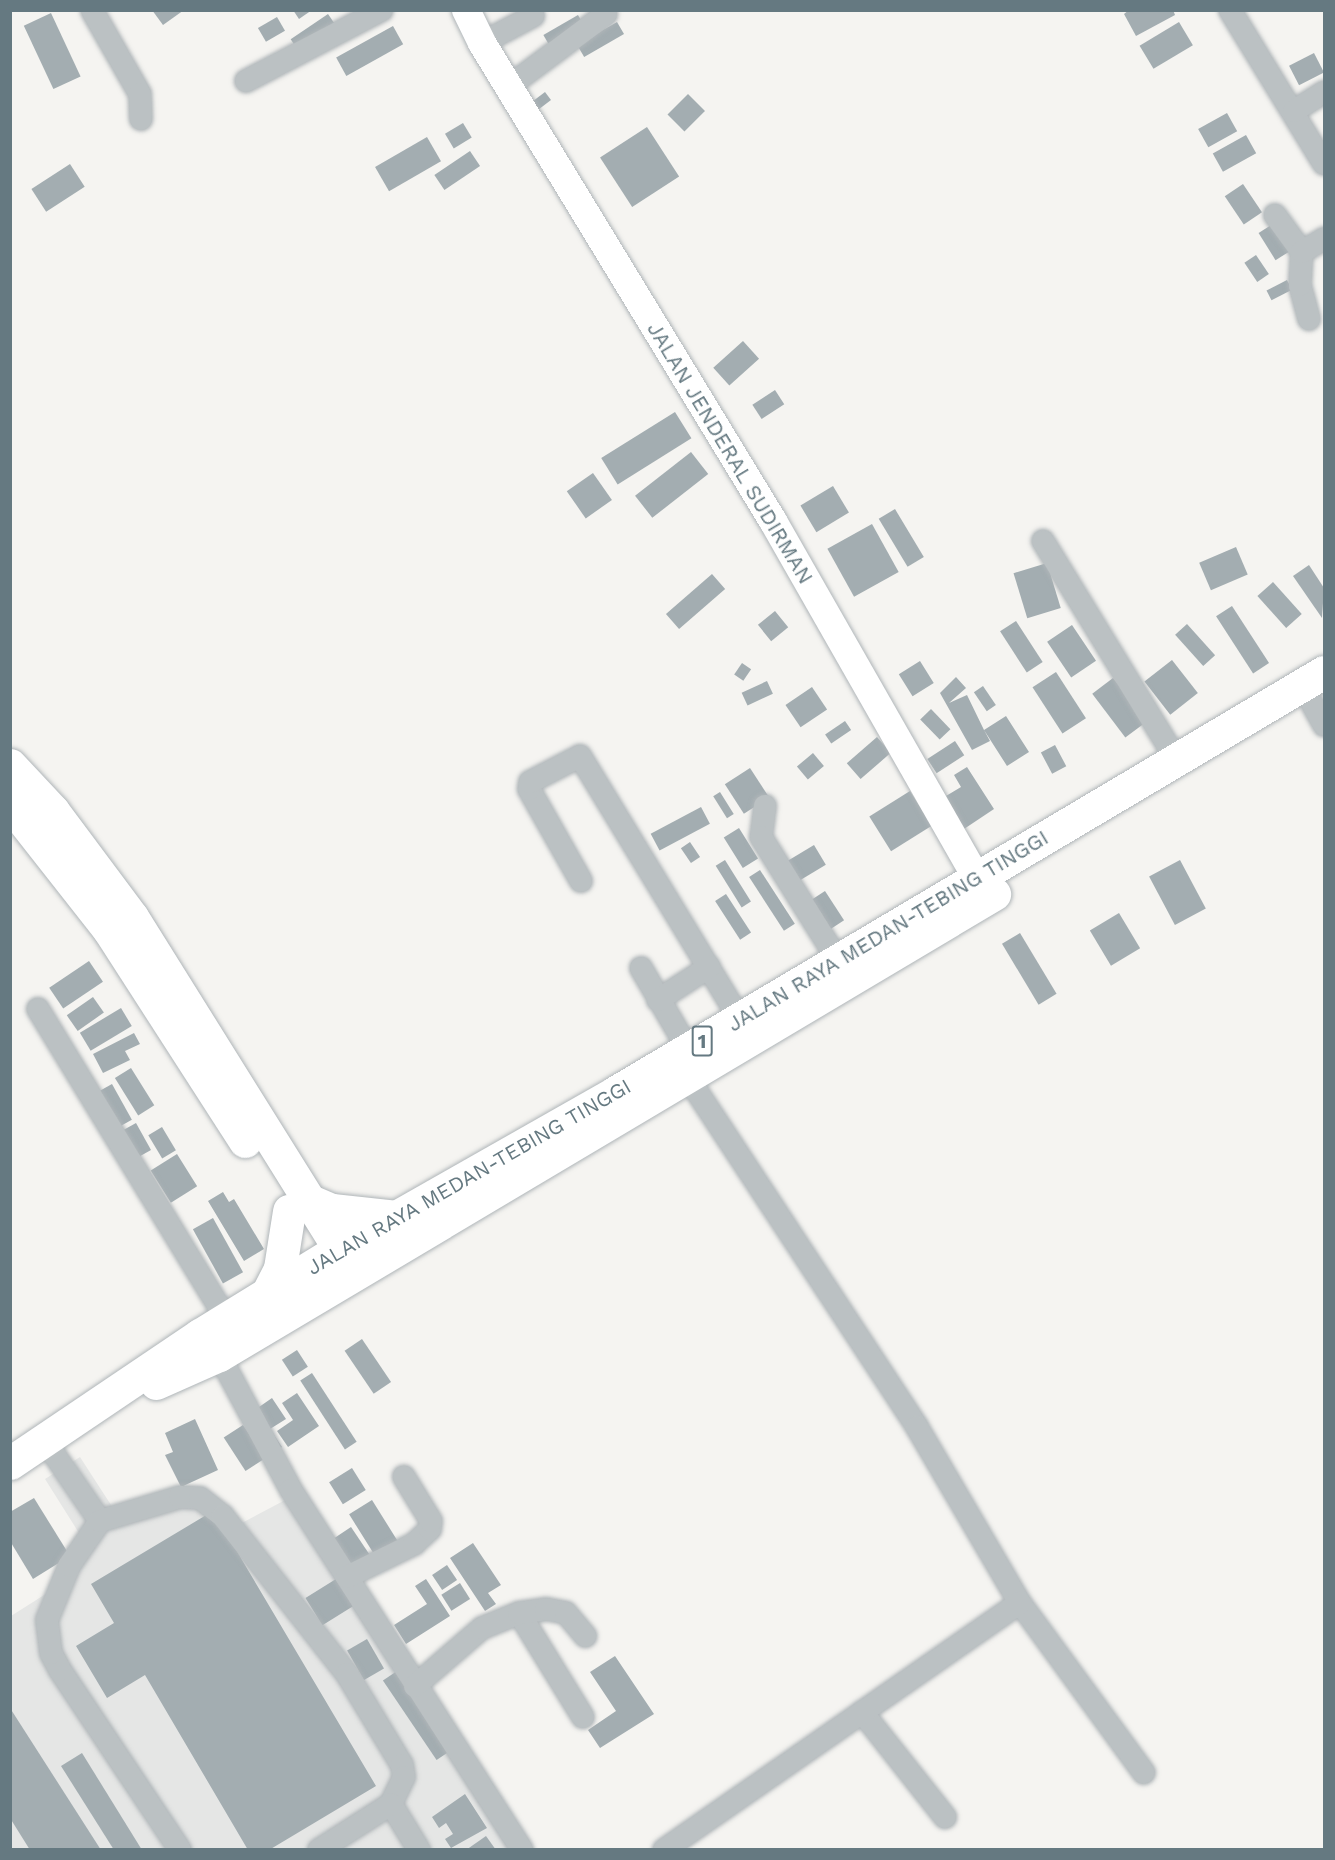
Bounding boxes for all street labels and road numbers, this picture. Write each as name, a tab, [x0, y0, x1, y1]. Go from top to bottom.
street label: JALAN JENDERAL SUDIRMAN	[641, 317, 819, 589]
street label: JALAN RAYA MEDAN-TEBING TINGGI	[722, 825, 1054, 1037]
road number: 1	[692, 1024, 712, 1058]
street label: JALAN RAYA MEDAN-TEBING TINGGI	[302, 1073, 636, 1281]

